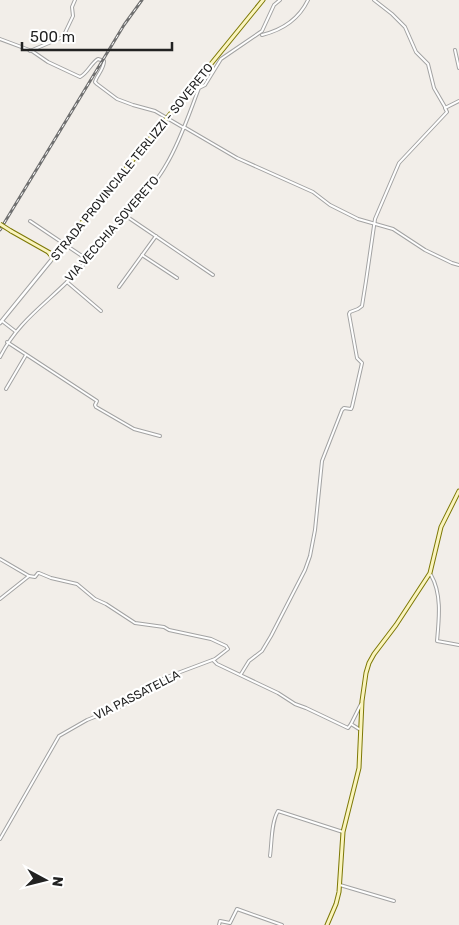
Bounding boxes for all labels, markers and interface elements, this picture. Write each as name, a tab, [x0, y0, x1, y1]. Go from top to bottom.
scale bar	[22, 20, 172, 52]
text: 500 m	[30, 28, 75, 46]
street label: STRADA PROVINCIALE TERLIZZI - SOVERETO	[48, 60, 216, 264]
street label: VIA VECCHIA SOVERETO	[62, 173, 162, 285]
street label: VIA PASSATELLA	[92, 667, 182, 723]
north arrow	[20, 855, 70, 905]
text: N	[48, 875, 66, 888]

